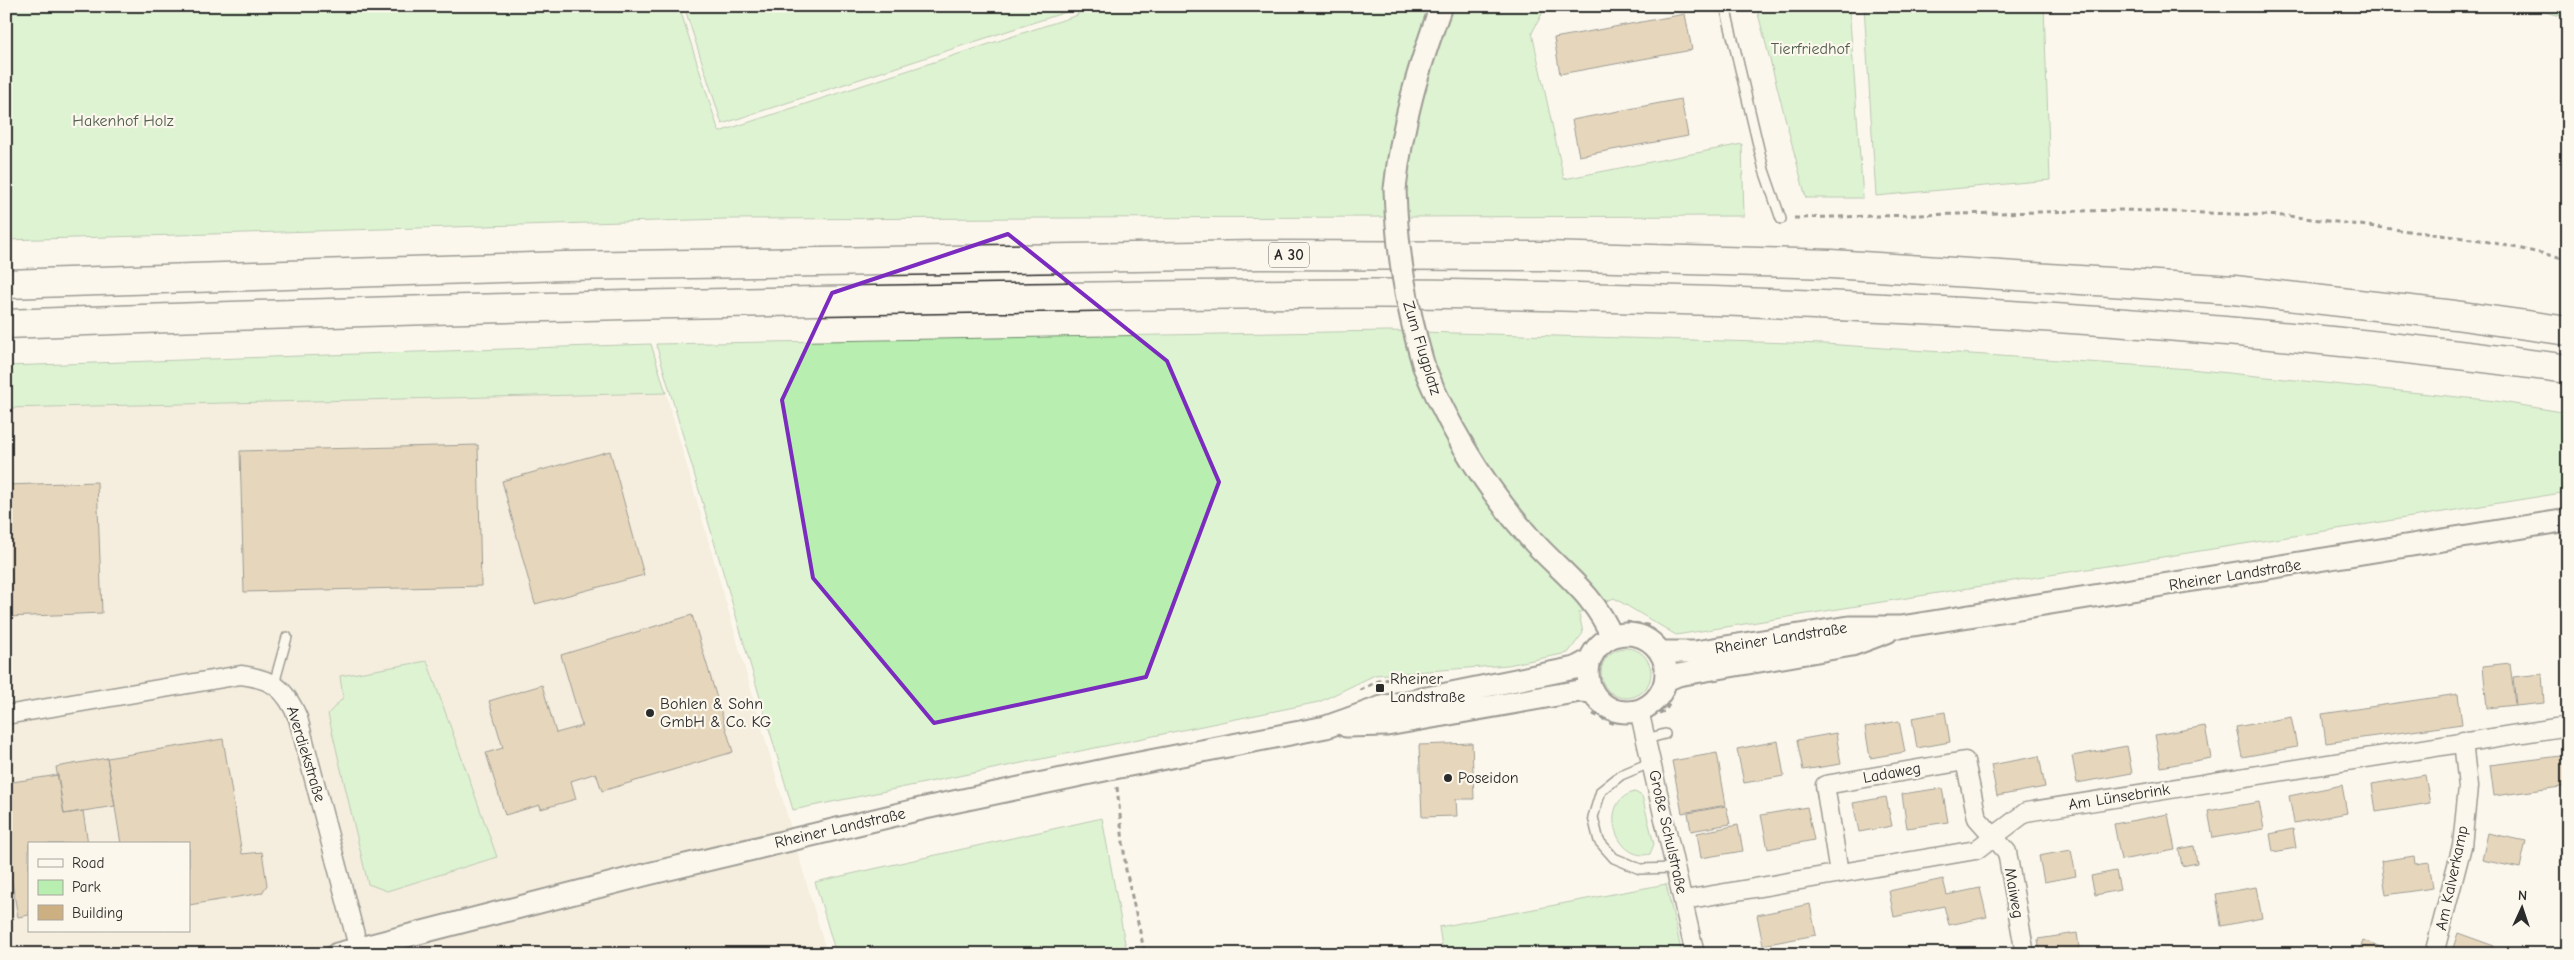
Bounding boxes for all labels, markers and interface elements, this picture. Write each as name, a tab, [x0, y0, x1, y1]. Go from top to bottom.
park label: Tierfriedhof	[1771, 40, 1851, 58]
park label: Hakenhof Holz	[72, 112, 174, 130]
road number: A 30	[1269, 242, 1309, 268]
street label: Zum Flugplatz	[1399, 299, 1445, 397]
street label: Rheiner Landstraße	[2168, 556, 2302, 594]
street label: Rheiner Landstraße	[1714, 619, 1848, 657]
place label: Rheiner Landstraße	[1390, 670, 1465, 706]
marker: Rheiner Landstraße	[1374, 682, 1386, 694]
place label: Bohlen & Sohn GmbH & Co. KG	[660, 695, 771, 731]
street label: Averdiekstraße	[283, 704, 329, 804]
marker: Bohlen & Sohn GmbH & Co. KG	[644, 707, 656, 719]
street label: Ladaweg	[1862, 759, 1922, 787]
street label: Große Schulstraße	[1645, 768, 1691, 896]
place label: Poseidon	[1458, 769, 1519, 787]
marker: Poseidon	[1442, 772, 1454, 784]
street label: Am Lünsebrink	[2067, 780, 2171, 814]
street label: Rheiner Landstraße	[773, 804, 907, 852]
street label: Am Kalverkamp	[2432, 824, 2472, 932]
legend	[28, 842, 190, 932]
text: Road	[72, 854, 104, 872]
street label: Maiweg	[2001, 866, 2027, 920]
text: Park	[72, 878, 101, 896]
north arrow	[2496, 882, 2546, 932]
text: N	[2518, 887, 2528, 904]
text: Building	[72, 904, 123, 922]

